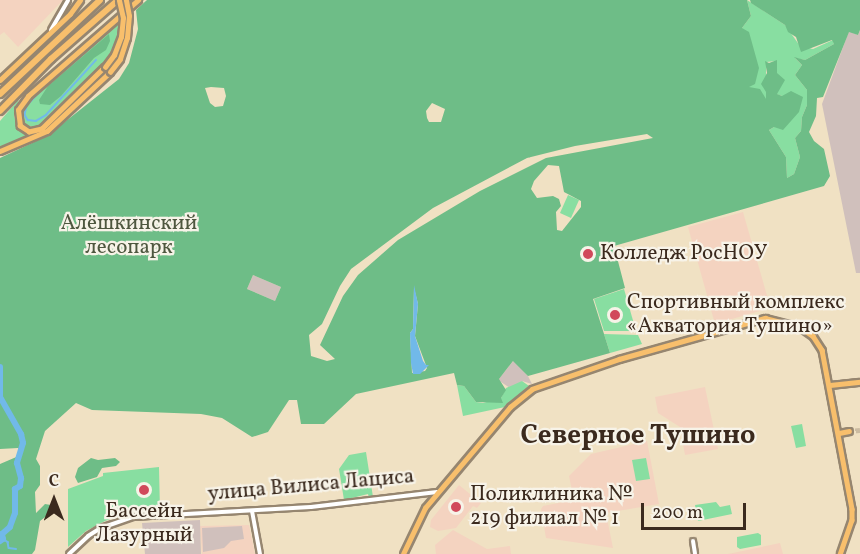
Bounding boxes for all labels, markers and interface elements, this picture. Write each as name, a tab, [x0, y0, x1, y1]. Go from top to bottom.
park label: Алёшкинский лесопарк	[61, 211, 197, 261]
place label: Колледж РосНОУ	[600, 241, 767, 267]
marker: Колледж РосНОУ	[581, 247, 595, 261]
place label: Спортивный комплекс «Акватория Тушино»	[627, 290, 845, 340]
marker: Спортивный комплекс «Акватория Тушино»	[608, 308, 622, 322]
district label: Северное Тушино	[520, 421, 756, 453]
street label: улица Вилиса Лациса	[207, 464, 415, 508]
north arrow	[24, 470, 84, 530]
text: С	[49, 471, 59, 493]
place label: Поликлиника № 219 филиал № 1	[470, 482, 632, 532]
marker: Бассейн Лазурный	[137, 483, 151, 497]
scale bar	[644, 491, 749, 529]
marker: Поликлиника № 219 филиал № 1	[447, 498, 465, 516]
place label: Бассейн Лазурный	[95, 499, 193, 549]
text: 200 m	[652, 501, 703, 526]

